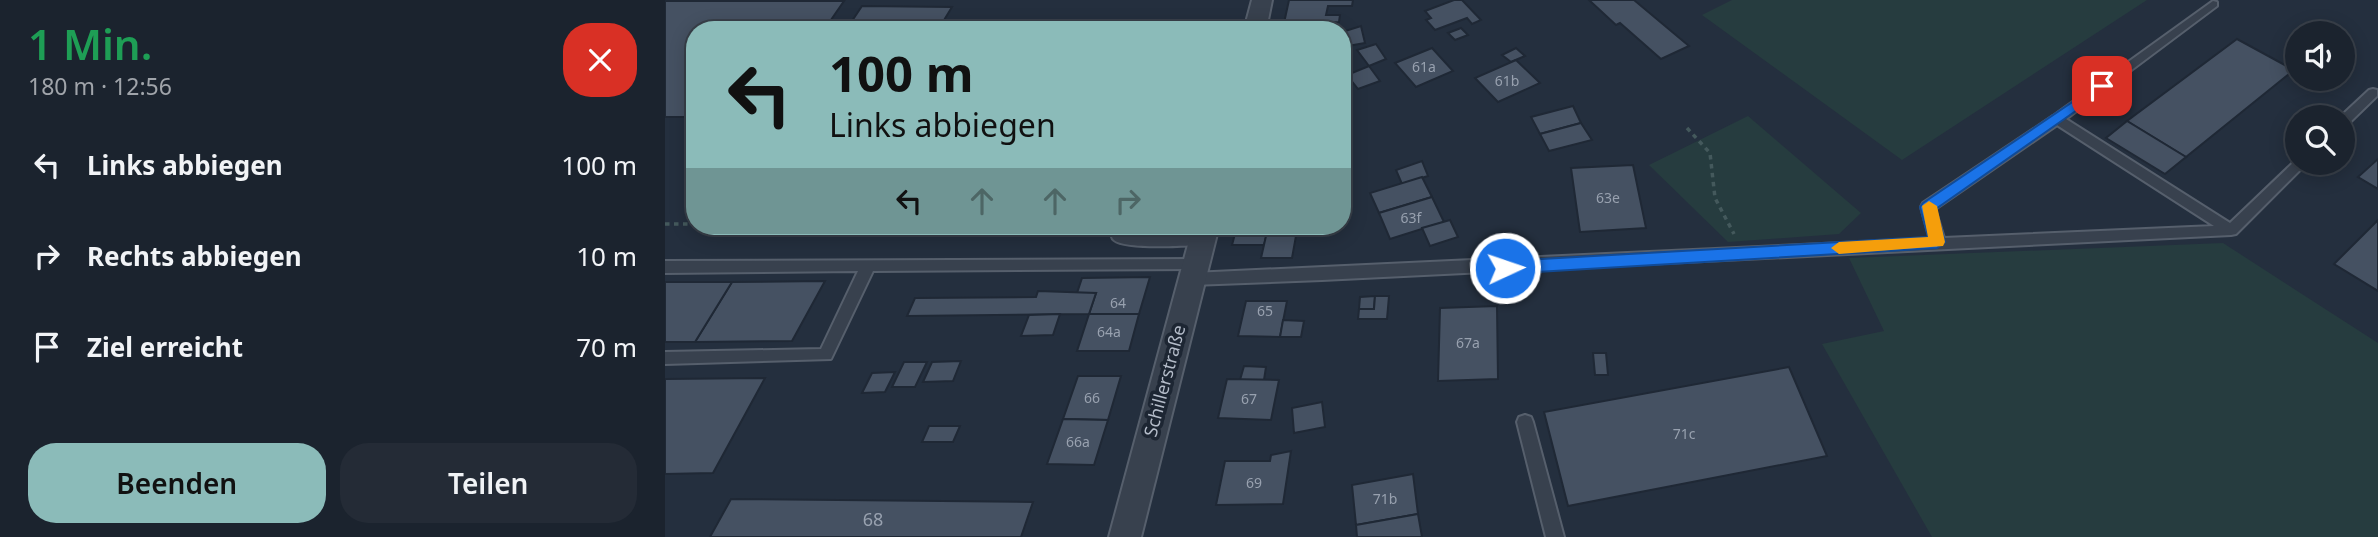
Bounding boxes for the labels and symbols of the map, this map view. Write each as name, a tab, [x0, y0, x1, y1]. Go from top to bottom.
pin	[2072, 56, 2132, 116]
house number: 61a	[1412, 57, 1436, 76]
house number: 61b	[1495, 71, 1519, 90]
house number: 63e	[1596, 188, 1620, 207]
house number: 63f	[1401, 208, 1423, 227]
position arrow	[1468, 231, 1542, 305]
house number: 64	[1110, 293, 1126, 312]
house number: 65	[1257, 301, 1273, 320]
house number: 64a	[1097, 322, 1121, 341]
street label: Schillerstraße	[1138, 322, 1191, 439]
house number: 67a	[1456, 333, 1480, 352]
house number: 66	[1084, 388, 1100, 407]
house number: 67	[1241, 389, 1257, 408]
house number: 71c	[1673, 424, 1696, 443]
house number: 66a	[1066, 432, 1090, 451]
house number: 69	[1246, 473, 1262, 492]
house number: 71b	[1373, 489, 1397, 508]
house number: 68	[863, 507, 883, 531]

